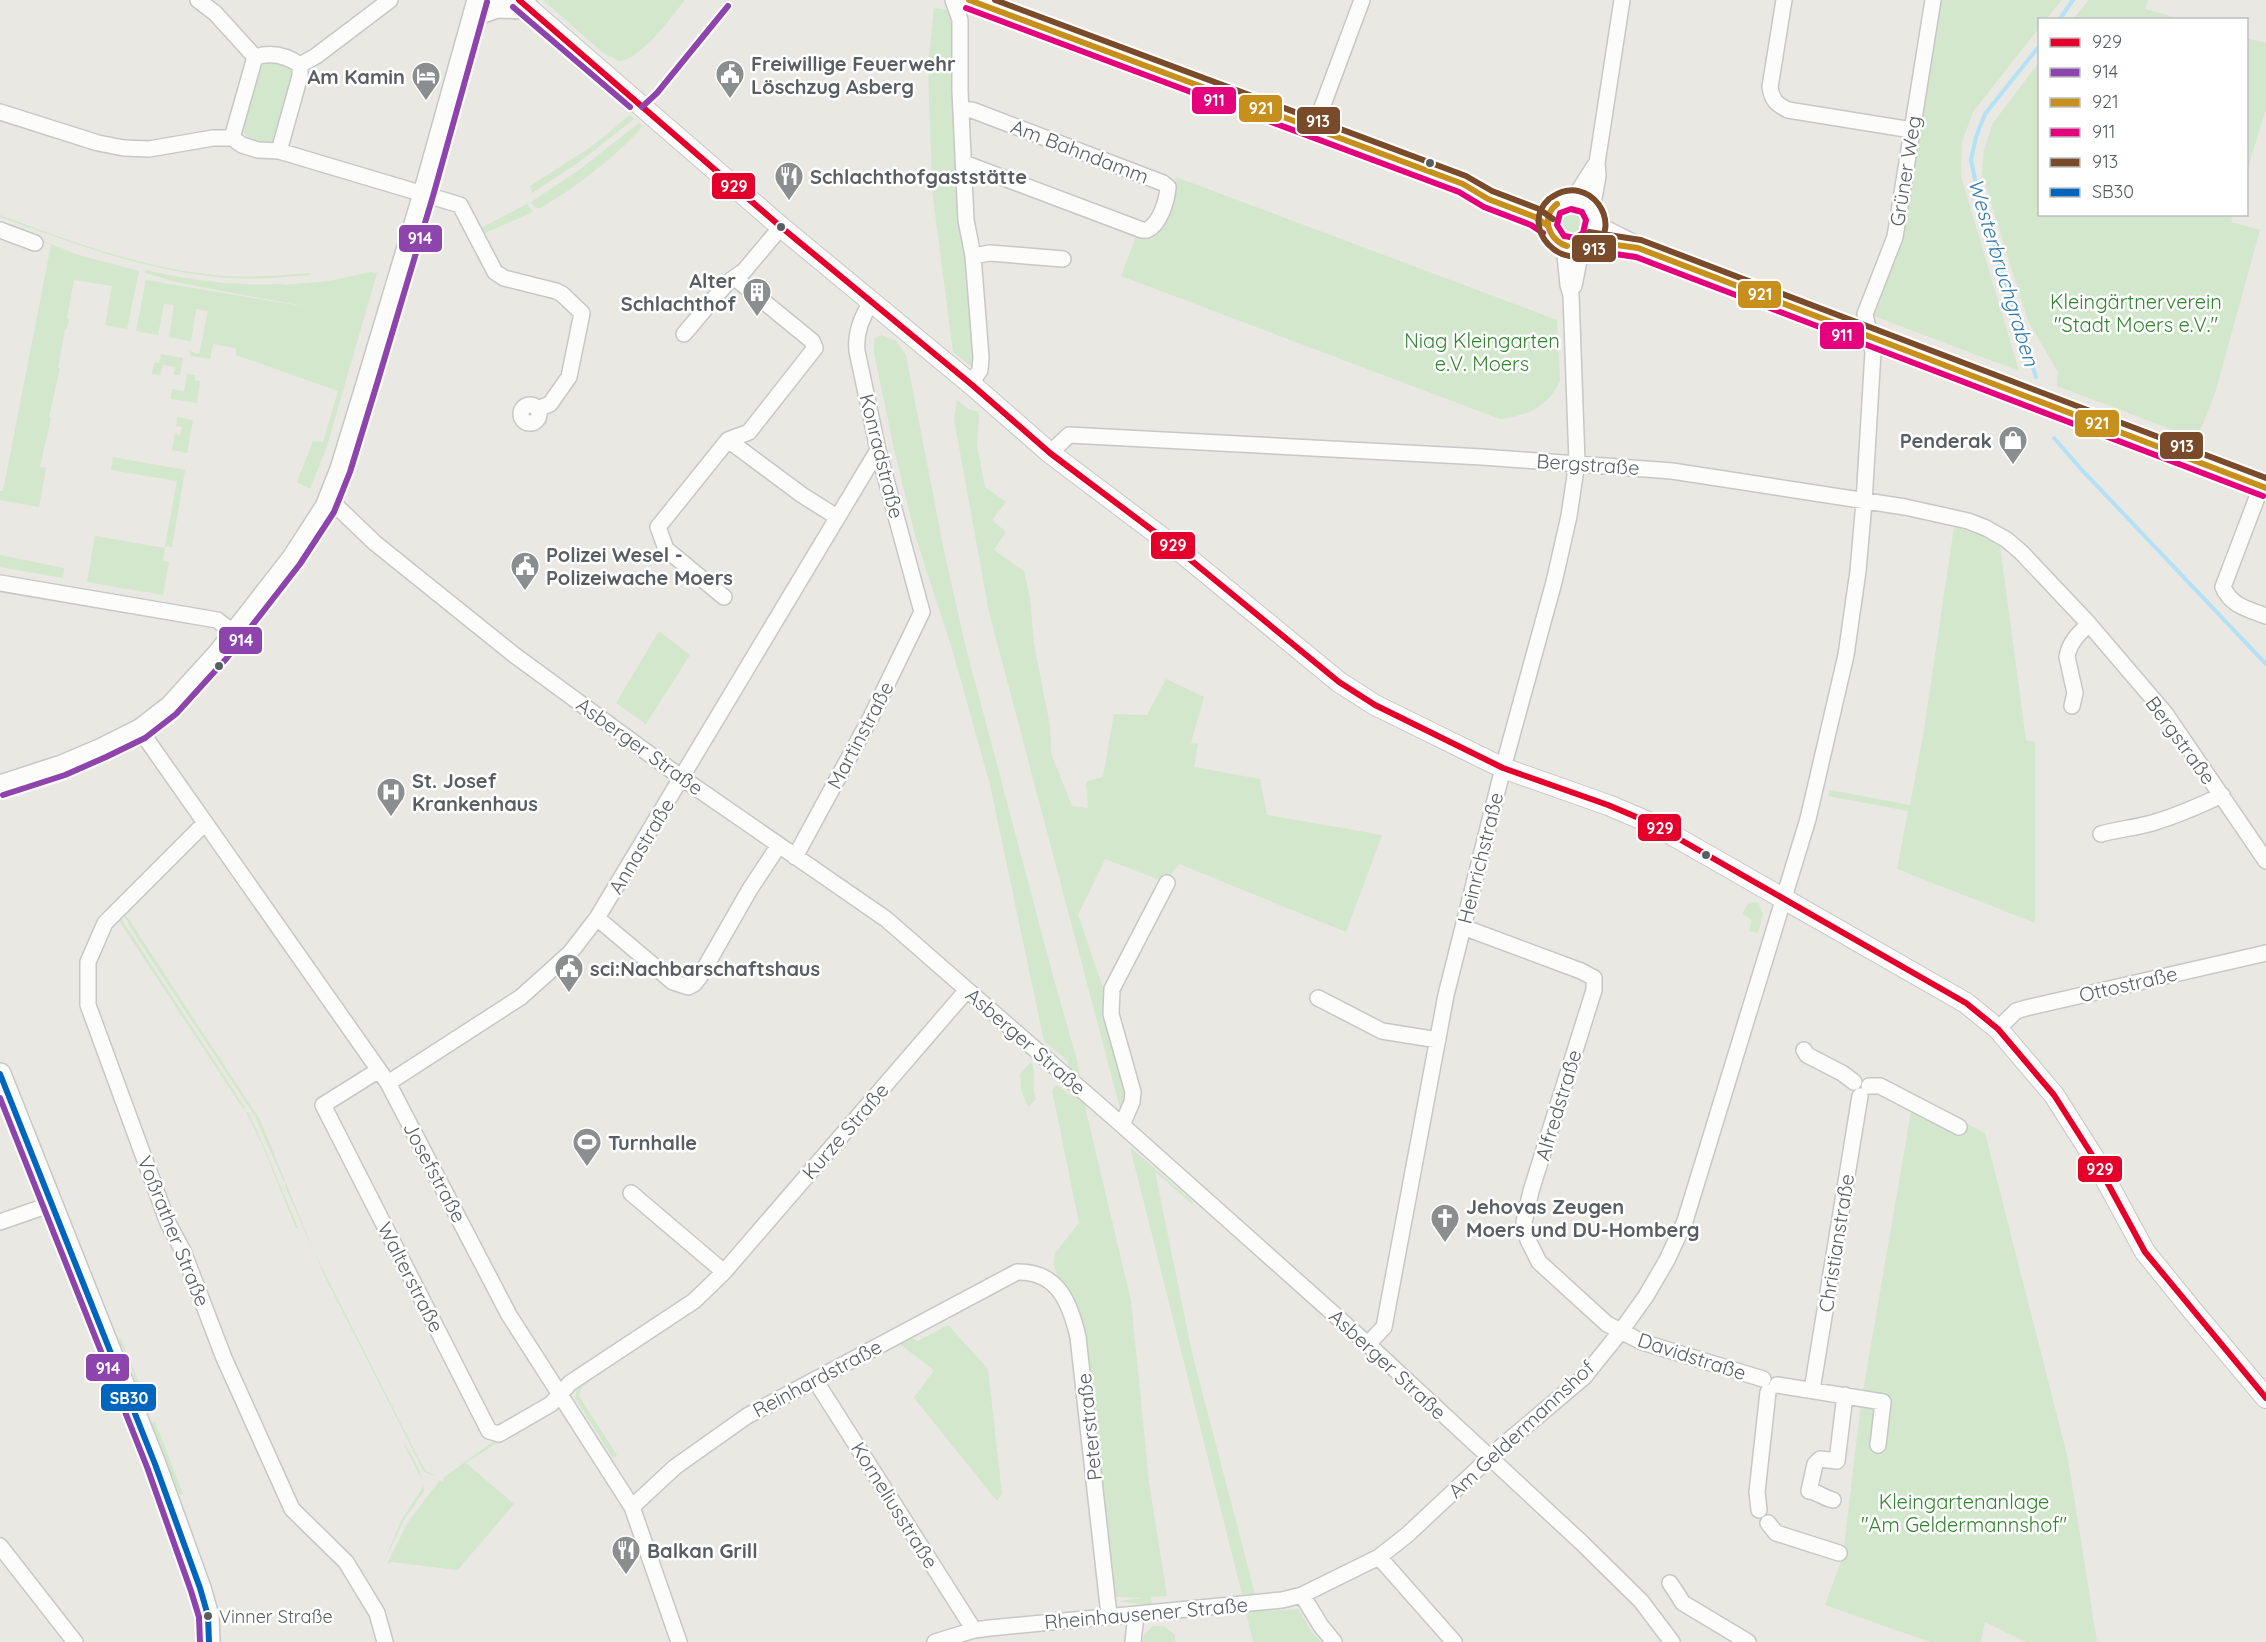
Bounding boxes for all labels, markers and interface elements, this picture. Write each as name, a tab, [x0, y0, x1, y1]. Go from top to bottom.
legend	[2038, 18, 2248, 216]
text: 929	[2092, 30, 2122, 53]
place label: Freiwillige Feuerwehr Löschzug Asberg	[751, 51, 956, 99]
public building icon: Freiwillige Feuerwehr Löschzug Asberg	[714, 58, 746, 100]
hotel icon: Am Kamin	[410, 60, 442, 102]
text: 914	[2092, 60, 2118, 83]
place label: Am Kamin	[307, 64, 405, 89]
line badge: 911	[1191, 86, 1237, 115]
text: 911	[1203, 90, 1225, 110]
text: 921	[2092, 90, 2119, 113]
line badge: 921	[1238, 94, 1283, 123]
text: 921	[1249, 98, 1273, 118]
line badge: 913	[1296, 106, 1341, 135]
text: 913	[1306, 111, 1330, 131]
street label: Am Bahndamm	[1008, 113, 1152, 189]
street label: Grüner Weg	[1884, 114, 1926, 228]
text: 911	[2092, 120, 2116, 143]
text: 913	[2092, 150, 2118, 173]
unlabelled marker	[1424, 157, 1436, 169]
restaurant icon: Schlachthofgaststätte	[773, 160, 805, 202]
place label: Schlachthofgaststätte	[810, 164, 1027, 189]
line badge: 929	[711, 172, 756, 200]
water label: Westerbruchgraben	[1963, 175, 2045, 370]
text: 929	[720, 176, 748, 196]
text: SB30	[2092, 180, 2134, 203]
unlabelled marker	[775, 221, 787, 233]
line badge: 914	[398, 224, 443, 253]
text: 914	[408, 228, 433, 248]
line badge: 913	[1571, 234, 1617, 263]
text: 913	[1582, 239, 1606, 259]
place label: Alter Schlachthof	[621, 268, 736, 316]
building icon: Alter Schlachthof	[741, 276, 773, 318]
line badge: 921	[1737, 280, 1782, 309]
text: 921	[1748, 284, 1772, 304]
park label: Kleingärtnerverein "Stadt Moers e.V."	[2050, 289, 2222, 337]
line badge: 911	[1819, 321, 1865, 350]
text: 911	[1831, 325, 1853, 345]
park label: Niag Kleingarten e.V. Moers	[1404, 328, 1560, 376]
street label: Konradstraße	[854, 391, 910, 521]
line badge: 921	[2074, 409, 2120, 438]
text: 921	[2085, 413, 2109, 433]
shop icon: Penderak	[1997, 424, 2029, 466]
place label: Penderak	[1900, 428, 1992, 453]
line badge: 913	[2159, 431, 2204, 460]
text: 913	[2170, 436, 2194, 456]
street label: Bergstraße	[1536, 448, 1640, 480]
line badge: 929	[1150, 531, 1196, 560]
text: 929	[1159, 535, 1187, 555]
place label: Polizei Wesel - Polizeiwache Moers	[546, 542, 733, 590]
public building icon: Polizei Wesel - Polizeiwache Moers	[509, 550, 541, 592]
line badge: 914	[218, 626, 263, 655]
text: 914	[229, 630, 254, 650]
unlabelled marker	[213, 660, 225, 672]
street label: Martinstraße	[821, 677, 899, 793]
street label: Bergstraße	[2141, 691, 2221, 789]
street label: Asberger Straße	[572, 692, 708, 800]
place label: St. Josef Krankenhaus	[412, 768, 538, 816]
hospital icon: St. Josef Krankenhaus	[375, 776, 407, 818]
street label: Heinrichstraße	[1452, 790, 1508, 926]
street label: Annastraße	[603, 794, 679, 898]
line badge: 929	[1637, 813, 1682, 842]
text: 929	[1646, 818, 1674, 838]
unlabelled marker	[1700, 849, 1712, 861]
public building icon: sci:Nachbarschaftshaus	[553, 952, 585, 994]
place label: sci:Nachbarschaftshaus	[590, 956, 820, 981]
street label: Ottostraße	[2076, 961, 2180, 1007]
street label: Asberger Straße	[961, 982, 1091, 1100]
street label: Alfredstraße	[1529, 1047, 1587, 1163]
street label: Kurze Straße	[796, 1078, 894, 1184]
street label: Josefstraße	[398, 1117, 472, 1227]
sports icon: Turnhalle	[571, 1126, 603, 1168]
place label: Turnhalle	[608, 1130, 697, 1155]
street label: Voßrather Straße	[132, 1152, 216, 1310]
line badge: 929	[2077, 1155, 2123, 1183]
text: 929	[2086, 1159, 2114, 1179]
street label: Christianstraße	[1813, 1172, 1859, 1314]
place label: Jehovas Zeugen Moers und DU-Homberg	[1466, 1194, 1700, 1242]
church icon: Jehovas Zeugen Moers und DU-Homberg	[1429, 1202, 1461, 1244]
street label: Walterstraße	[372, 1218, 450, 1336]
street label: Asberger Straße	[1324, 1303, 1452, 1425]
street label: Davidstraße	[1635, 1327, 1749, 1385]
street label: Reinhardstraße	[748, 1334, 886, 1422]
line badge: 914	[85, 1353, 130, 1382]
street label: Am Geldermannshof	[1443, 1355, 1599, 1503]
text: 914	[96, 1358, 121, 1378]
street label: Peterstraße	[1071, 1372, 1107, 1482]
line badge: SB30	[100, 1383, 157, 1412]
text: SB30	[110, 1388, 148, 1408]
street label: Korneliusstraße	[846, 1437, 944, 1573]
park label: Kleingartenanlage "Am Geldermannshof"	[1861, 1489, 2067, 1537]
restaurant icon: Balkan Grill	[610, 1534, 642, 1576]
place label: Balkan Grill	[647, 1538, 758, 1563]
street label: Rheinhausener Straße	[1043, 1592, 1249, 1634]
place label: Vinner Straße	[219, 1605, 333, 1628]
marker: Vinner Straße	[202, 1610, 214, 1622]

